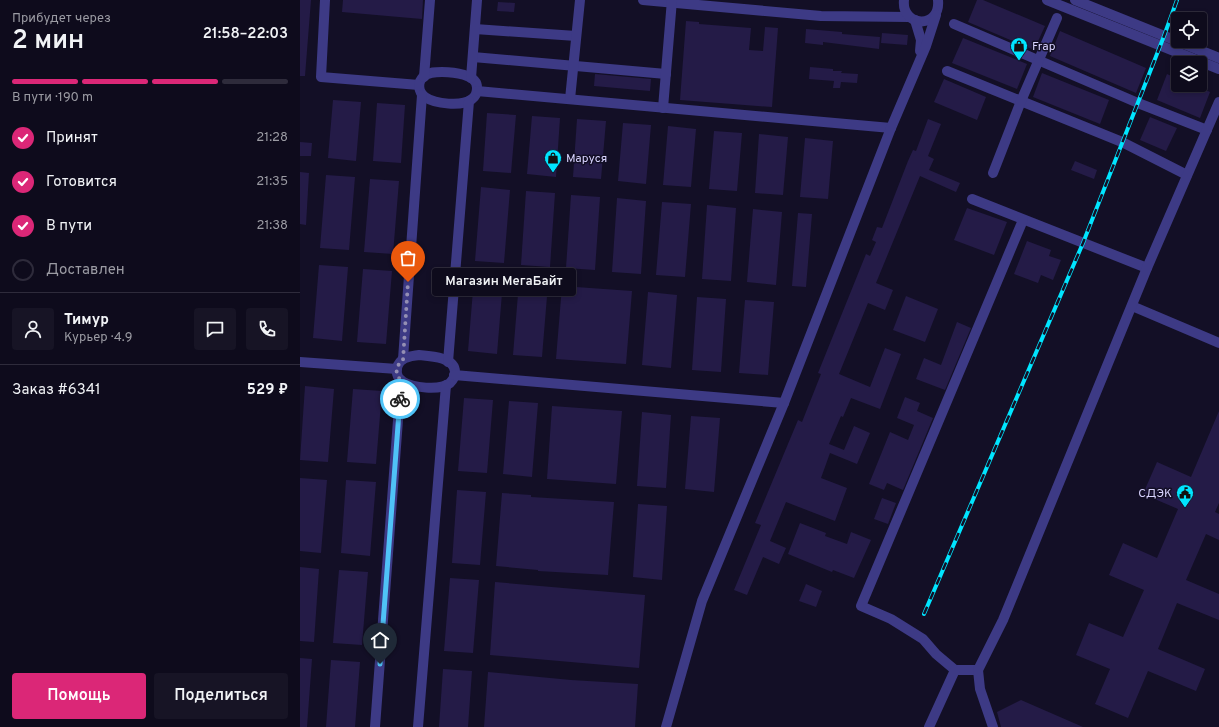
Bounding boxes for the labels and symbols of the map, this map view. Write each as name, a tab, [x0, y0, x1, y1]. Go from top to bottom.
shop icon: Frap	[1009, 36, 1029, 61]
place label: Frap	[1032, 39, 1056, 55]
shop icon: Маруся	[543, 148, 563, 173]
place label: Маруся	[566, 151, 607, 167]
pin	[391, 241, 425, 282]
callout: Магазин МегаБайт	[432, 268, 576, 296]
courier	[380, 379, 420, 419]
public building icon: СДЭК	[1175, 483, 1195, 508]
place label: СДЭК	[1138, 486, 1172, 502]
pin	[363, 623, 397, 664]

